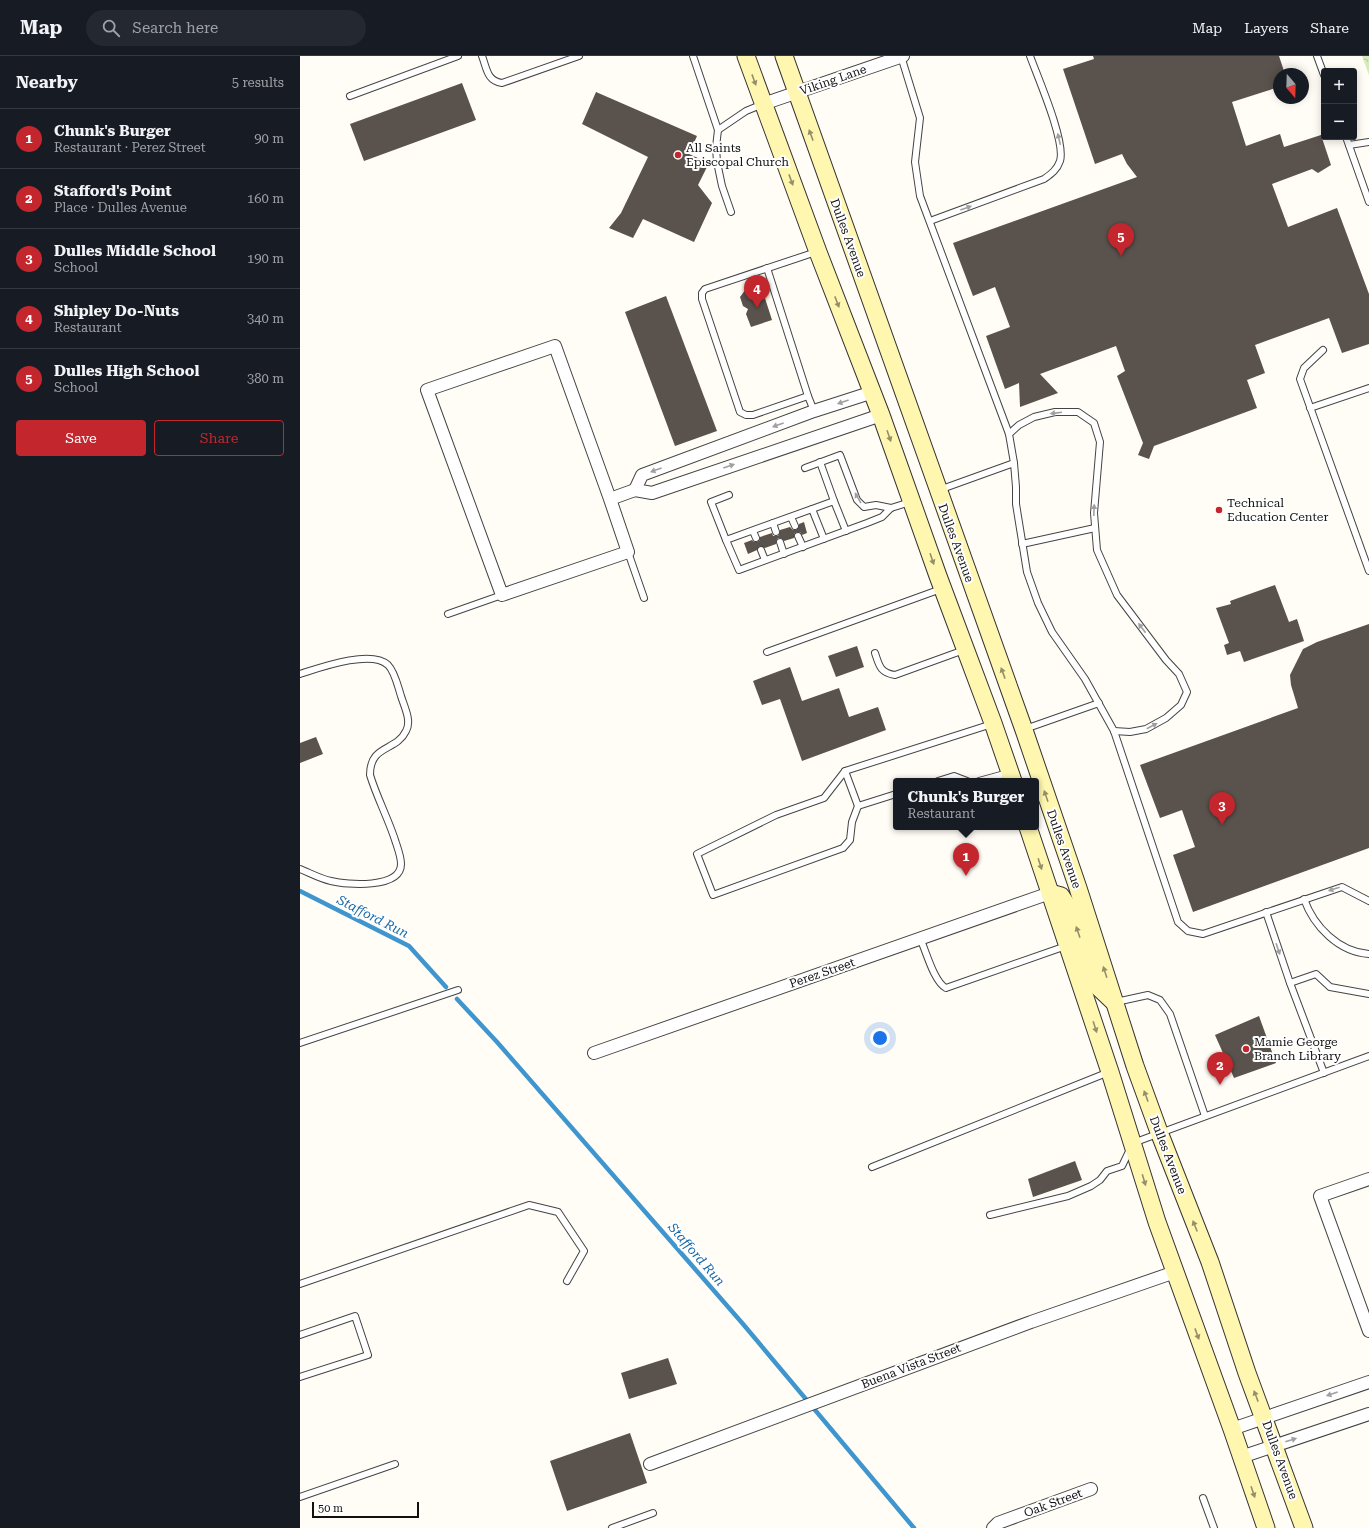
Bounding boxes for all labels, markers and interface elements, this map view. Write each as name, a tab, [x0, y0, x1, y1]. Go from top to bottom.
search box	[86, 10, 366, 46]
text: Map	[20, 16, 62, 39]
icon: search	[100, 17, 122, 39]
text: Search here	[132, 19, 218, 37]
text: Map	[1192, 20, 1222, 36]
text: Layers	[1244, 20, 1288, 36]
text: Share	[1310, 20, 1349, 36]
street label: Viking Lane	[798, 62, 869, 98]
north arrow	[1273, 68, 1309, 104]
map controls	[1321, 68, 1357, 140]
button: +	[1321, 68, 1357, 104]
text: Nearby	[16, 72, 78, 92]
text: 5 results	[232, 75, 284, 90]
one-way arrow	[752, 75, 758, 87]
button: −	[1321, 104, 1357, 140]
text: Chunk's Burger	[54, 122, 171, 140]
one-way arrow	[807, 128, 813, 140]
text: 1	[25, 131, 33, 146]
text: 90 m	[254, 131, 284, 146]
one-way arrow	[1056, 133, 1062, 145]
text: Restaurant · Perez Street	[54, 140, 206, 155]
place label: All Saints Episcopal Church	[686, 141, 789, 169]
marker: All Saints Episcopal Church	[673, 150, 683, 160]
one-way arrow	[789, 175, 795, 187]
text: Stafford's Point	[54, 182, 172, 200]
text: 2	[25, 191, 33, 206]
text: 160 m	[247, 191, 284, 206]
street label: Dulles Avenue	[827, 197, 869, 280]
text: Place · Dulles Avenue	[54, 200, 187, 215]
one-way arrow	[961, 204, 973, 210]
pin: 5	[1108, 223, 1134, 256]
text: Dulles Middle School	[54, 242, 216, 260]
text: 3	[25, 251, 33, 266]
text: 190 m	[247, 251, 284, 266]
text: School	[54, 260, 98, 275]
pin: 4	[744, 275, 770, 308]
one-way arrow	[835, 296, 841, 308]
text: Shipley Do-Nuts	[54, 302, 179, 320]
text: 4	[25, 311, 33, 326]
text: 340 m	[247, 311, 284, 326]
text: Restaurant	[54, 320, 122, 335]
text: Dulles High School	[54, 362, 199, 380]
text: 5	[25, 371, 33, 386]
text: 380 m	[247, 371, 284, 386]
text: School	[54, 380, 98, 395]
one-way arrow	[837, 399, 849, 405]
one-way arrow	[1050, 410, 1062, 416]
button: Save	[16, 420, 146, 456]
button: Share	[154, 420, 284, 456]
one-way arrow	[771, 422, 783, 428]
one-way arrow	[886, 431, 892, 443]
one-way arrow	[724, 463, 736, 469]
one-way arrow	[649, 467, 661, 473]
one-way arrow	[854, 492, 861, 504]
place label: Technical Education Center	[1227, 496, 1328, 524]
street label: Dulles Avenue	[935, 502, 977, 585]
one-way arrow	[1091, 504, 1098, 516]
marker: Technical Education Center	[1214, 505, 1224, 515]
one-way arrow	[929, 553, 935, 565]
one-way arrow	[1137, 622, 1146, 633]
one-way arrow	[1000, 667, 1006, 679]
one-way arrow	[1146, 723, 1158, 729]
popup	[893, 778, 1039, 830]
text: Chunk's Burger	[908, 788, 1024, 806]
one-way arrow	[1043, 789, 1049, 801]
pin: 3	[1209, 792, 1235, 825]
text: Restaurant	[908, 806, 975, 821]
street label: Dulles Avenue	[1044, 808, 1084, 891]
pin: 1	[953, 843, 979, 876]
one-way arrow	[1038, 858, 1044, 870]
one-way arrow	[1328, 886, 1340, 892]
water label: Stafford Run	[334, 892, 411, 941]
one-way arrow	[1075, 926, 1081, 938]
one-way arrow	[1275, 943, 1281, 955]
street label: Perez Street	[787, 955, 857, 991]
one-way arrow	[1102, 966, 1108, 978]
one-way arrow	[1092, 1022, 1098, 1034]
your location	[870, 1028, 890, 1048]
place label: Mamie George Branch Library	[1254, 1035, 1342, 1063]
marker: Mamie George Branch Library	[1241, 1044, 1251, 1054]
pin: 2	[1207, 1052, 1233, 1085]
one-way arrow	[1142, 1089, 1148, 1101]
street label: Dulles Avenue	[1147, 1114, 1189, 1196]
one-way arrow	[1141, 1174, 1147, 1186]
water label: Stafford Run	[665, 1219, 728, 1289]
one-way arrow	[1192, 1219, 1198, 1231]
one-way arrow	[1194, 1329, 1200, 1341]
street label: Buena Vista Street	[859, 1340, 963, 1391]
one-way arrow	[1253, 1389, 1259, 1401]
one-way arrow	[1326, 1392, 1338, 1398]
street label: Dulles Avenue	[1259, 1419, 1301, 1502]
one-way arrow	[1286, 1437, 1298, 1443]
street label: Oak Street	[1022, 1486, 1085, 1520]
one-way arrow	[1251, 1487, 1257, 1499]
scale bar	[312, 1500, 419, 1519]
text: 50 m	[318, 1502, 343, 1515]

